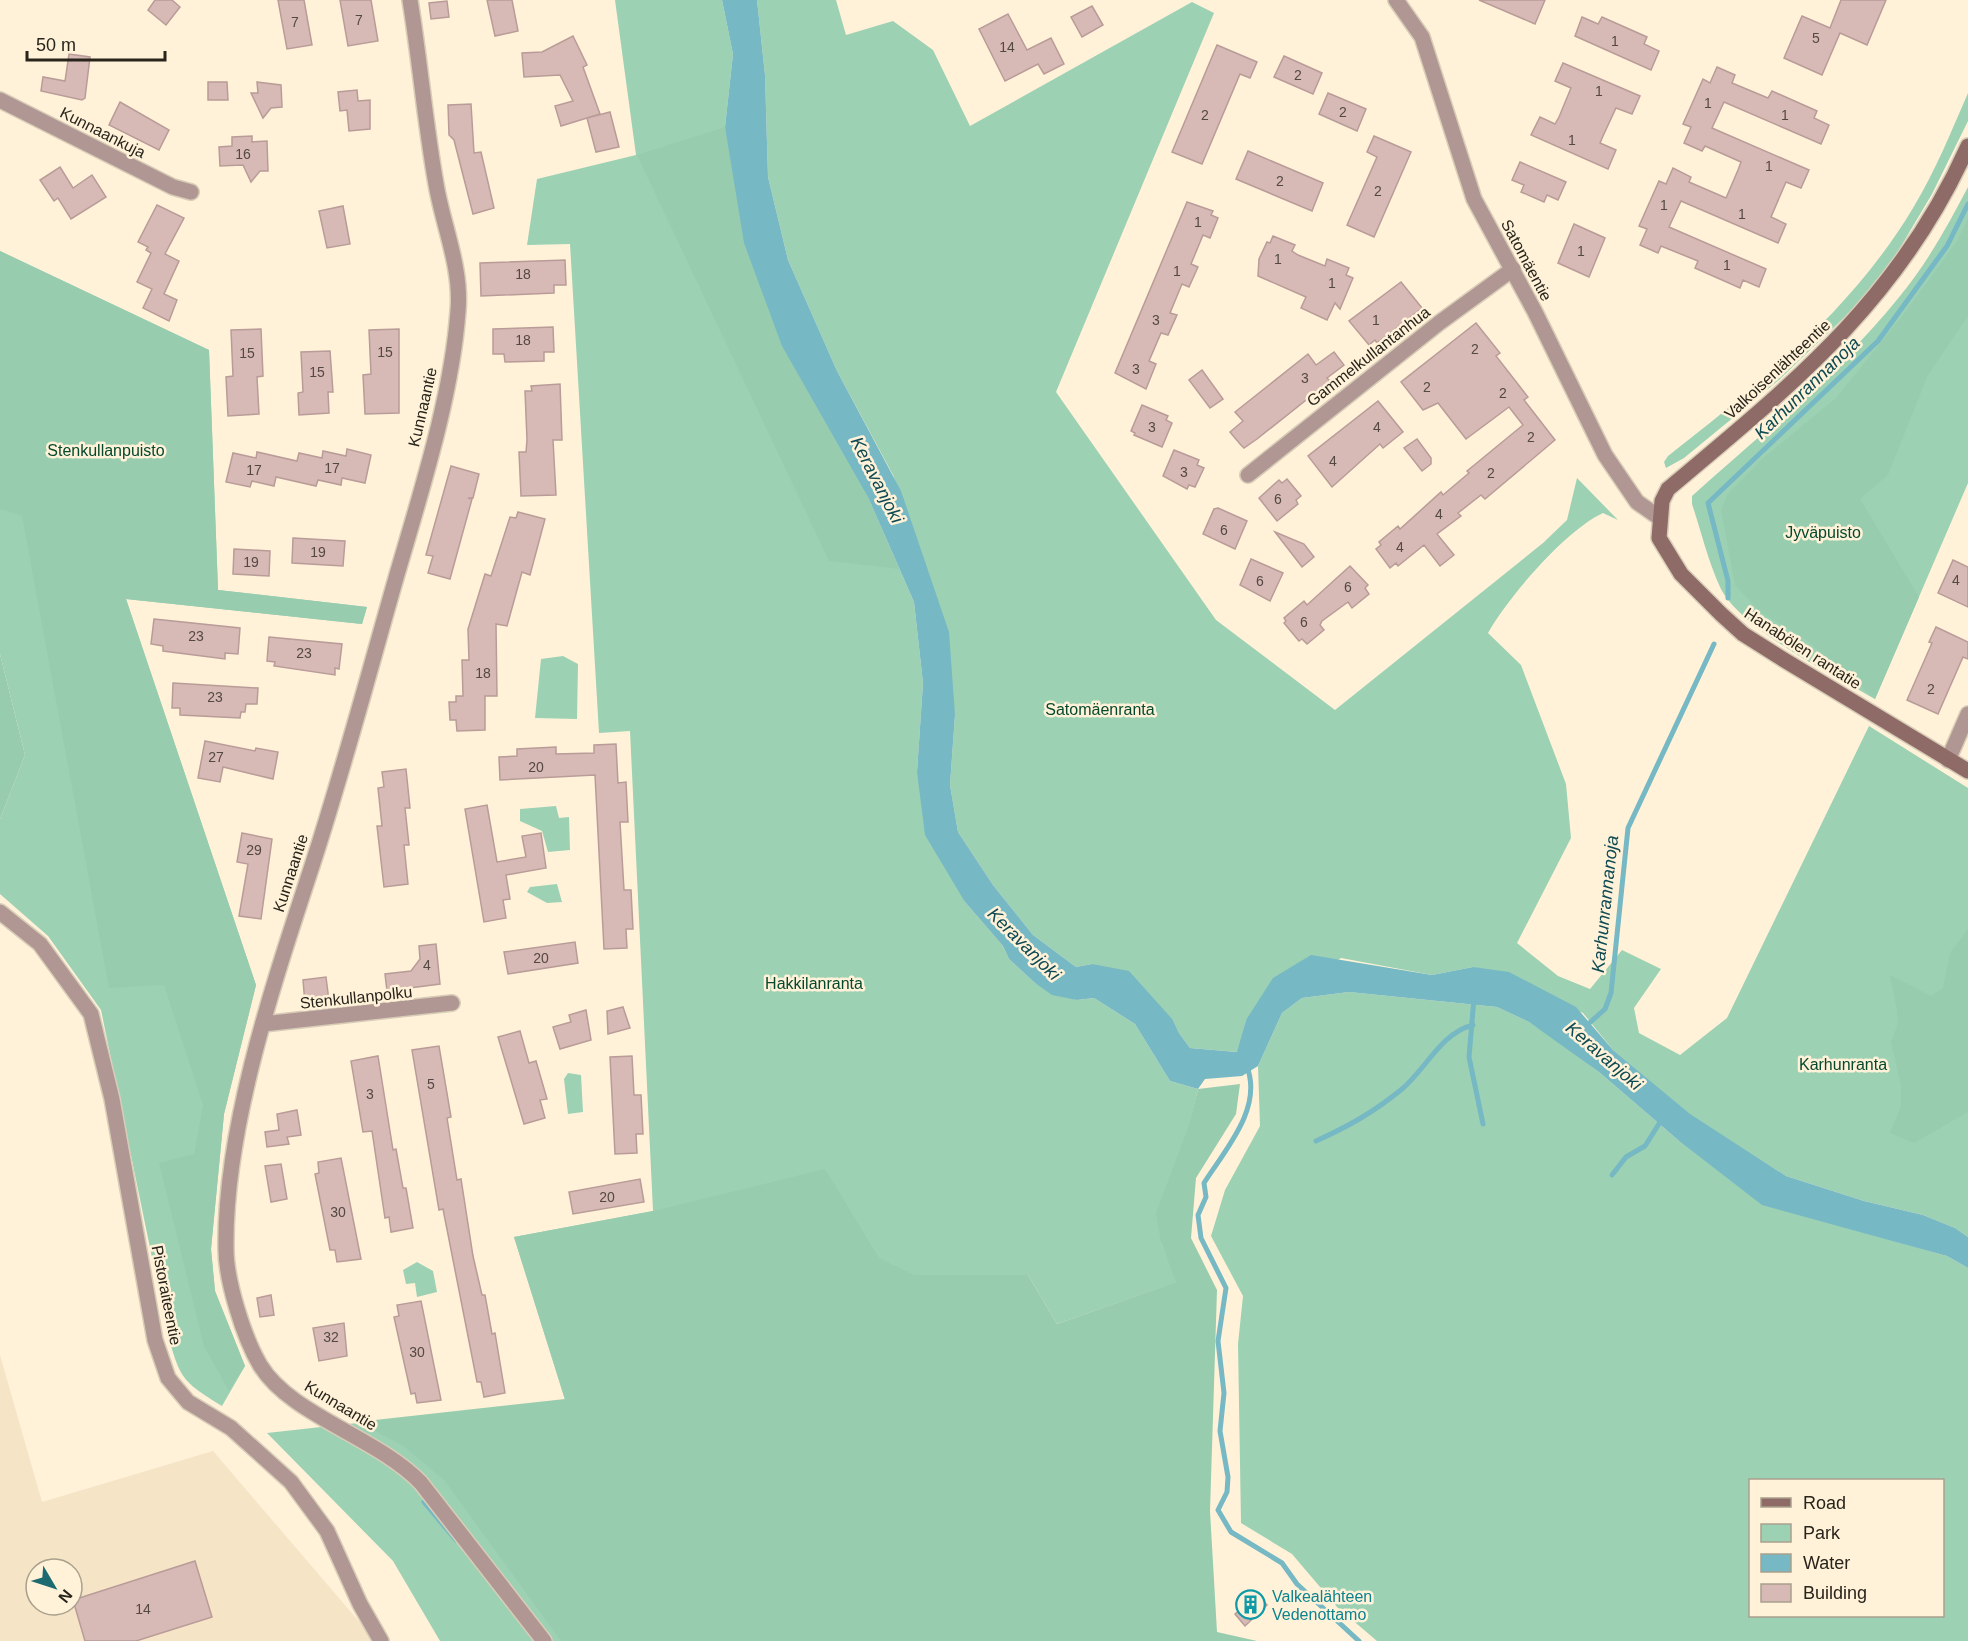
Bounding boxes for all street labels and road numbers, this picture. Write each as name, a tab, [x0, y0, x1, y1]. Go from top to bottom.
street label: Kunnaankuja	[57, 104, 148, 161]
street label: Satomäentie	[1498, 217, 1555, 304]
street label: Gammelkullantanhua	[1303, 303, 1433, 410]
street label: Valkoisenlähteentie	[1721, 316, 1834, 422]
street label: Kunnaantie	[405, 366, 440, 448]
street label: Hanabölen rantatie	[1741, 604, 1864, 692]
street label: Kunnaantie	[270, 832, 311, 914]
street label: Stenkullanpolku	[299, 983, 413, 1012]
street label: Pistoraiteentie	[148, 1244, 185, 1347]
street label: Kunnaantie	[302, 1377, 380, 1434]

